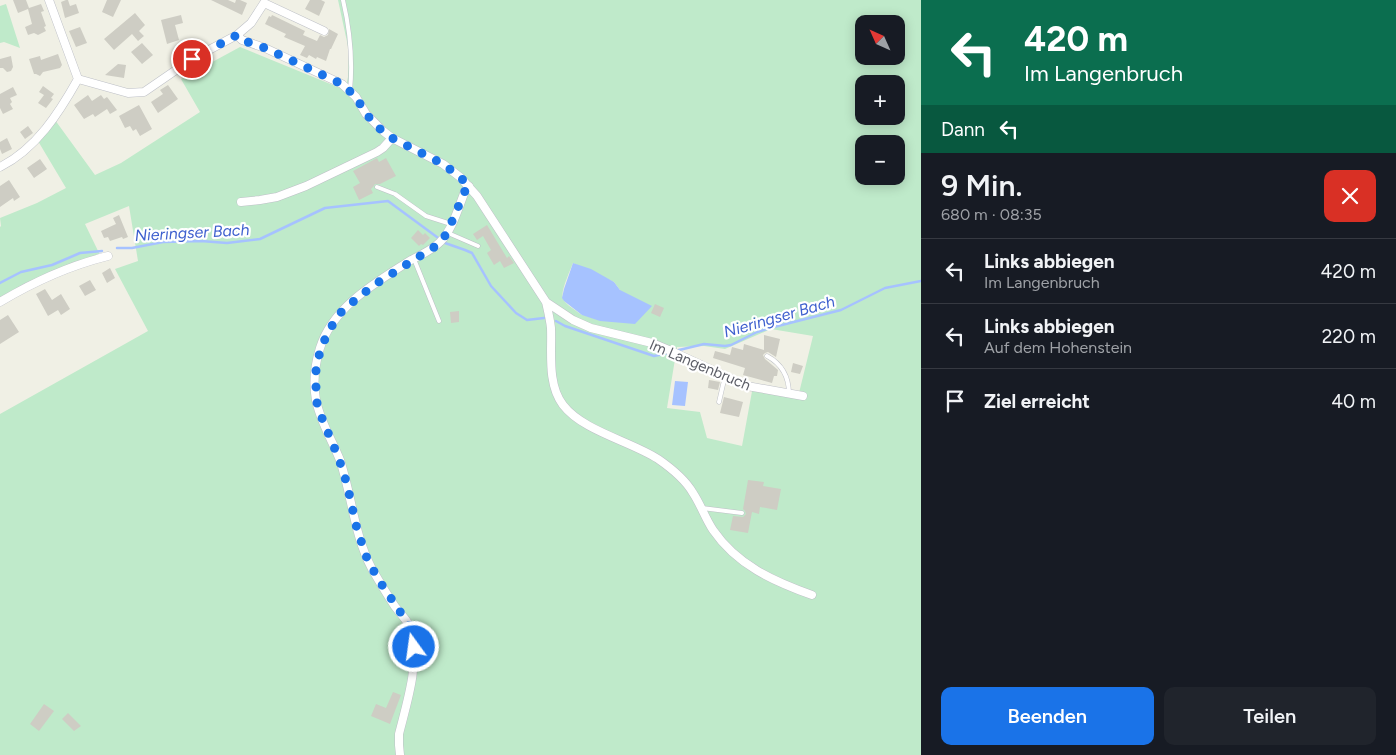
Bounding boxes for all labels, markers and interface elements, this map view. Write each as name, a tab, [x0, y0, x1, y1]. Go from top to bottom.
north arrow	[855, 15, 905, 65]
map controls	[855, 15, 905, 185]
text: 420 m	[1024, 18, 1128, 60]
icon: left	[941, 20, 1006, 85]
pin	[171, 38, 213, 80]
icon: arrive	[178, 45, 206, 73]
text: Im Langenbruch	[1024, 60, 1183, 87]
button: +	[855, 75, 905, 125]
icon: left	[995, 115, 1023, 143]
text: Dann	[941, 118, 985, 141]
button: −	[855, 135, 905, 185]
text: 9 Min.	[941, 167, 1022, 204]
button: close	[1324, 170, 1376, 222]
text: 680 m · 08:35	[941, 205, 1042, 224]
water label: Nieringser Bach	[134, 220, 250, 245]
text: Links abbiegen	[984, 250, 1115, 273]
icon: left	[941, 257, 969, 285]
text: 420 m	[1321, 260, 1376, 283]
text: Im Langenbruch	[984, 273, 1100, 292]
water label: Nieringser Bach	[721, 292, 837, 341]
text: Links abbiegen	[984, 315, 1115, 338]
icon: left	[941, 322, 969, 350]
text: 220 m	[1322, 325, 1376, 348]
street label: Im Langenbruch	[647, 336, 753, 394]
text: Auf dem Hohenstein	[984, 338, 1132, 357]
icon: arrive	[941, 387, 969, 415]
text: Ziel erreicht	[984, 390, 1090, 413]
text: 40 m	[1331, 390, 1376, 413]
position arrow	[387, 620, 439, 672]
button: Beenden	[941, 687, 1154, 745]
button: Teilen	[1164, 687, 1376, 745]

